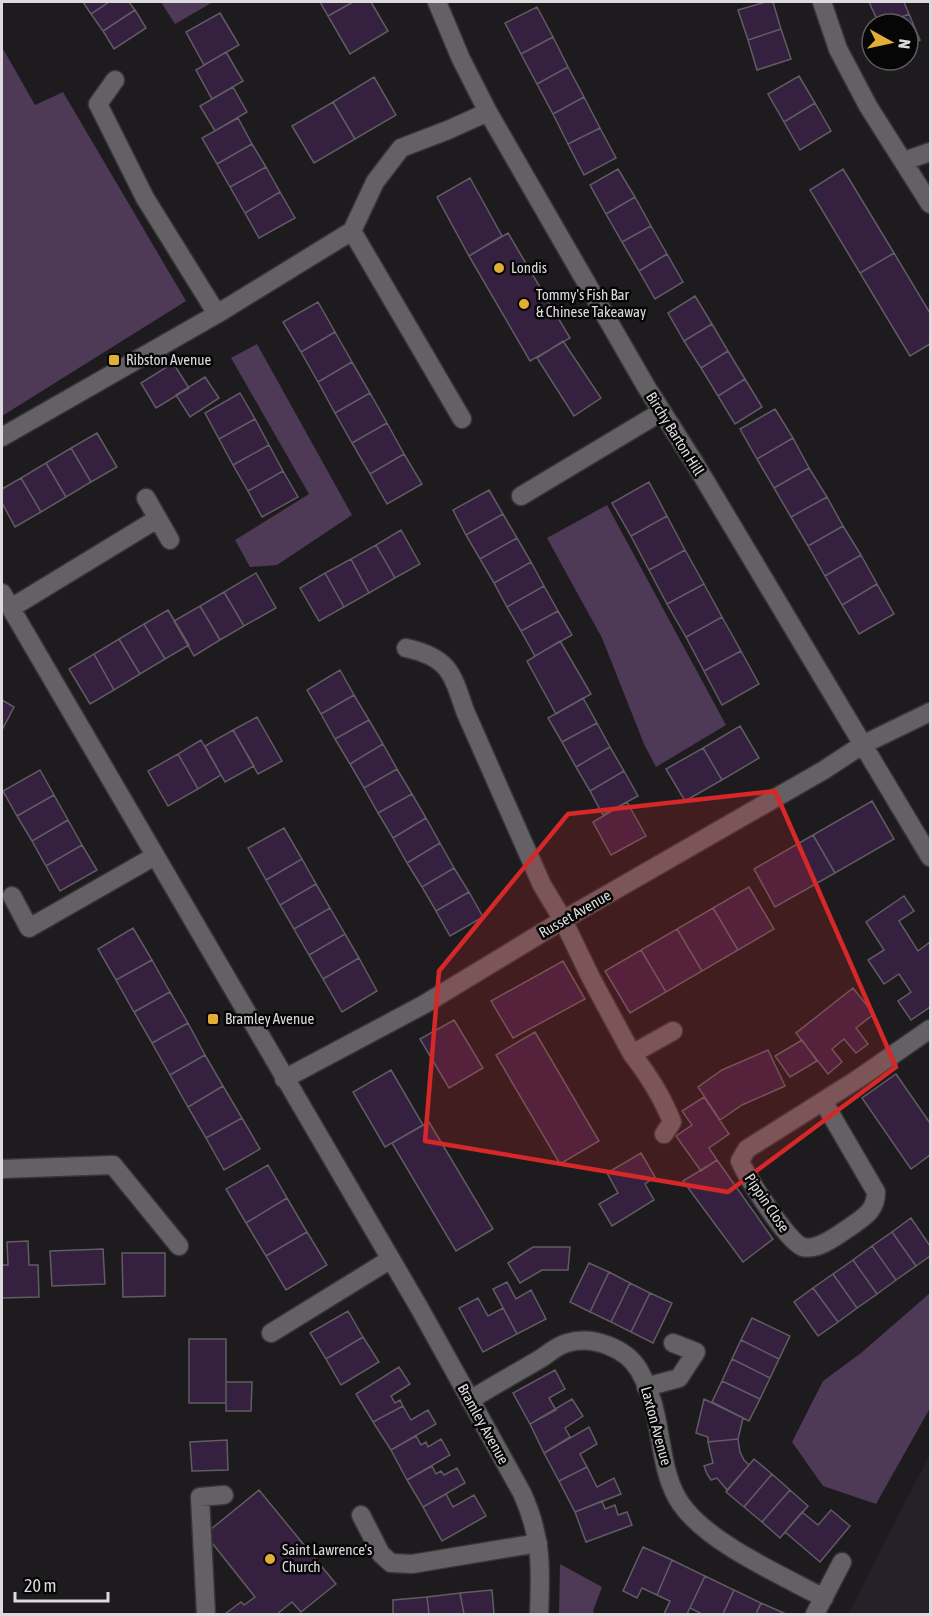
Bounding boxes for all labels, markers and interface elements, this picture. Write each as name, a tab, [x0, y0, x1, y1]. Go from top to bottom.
north arrow	[860, 12, 920, 72]
text: N	[895, 38, 914, 50]
place label: Londis	[511, 259, 547, 276]
marker: Londis	[492, 261, 506, 275]
place label: Tommy's Fish Bar & Chinese Takeaway	[536, 286, 646, 320]
marker: Tommy's Fish Bar & Chinese Takeaway	[517, 297, 531, 311]
place label: Ribston Avenue	[126, 351, 212, 368]
marker: Ribston Avenue	[107, 353, 121, 367]
street label: Birchy Barton Hill	[643, 389, 708, 479]
street label: Russet Avenue	[536, 886, 614, 941]
place label: Bramley Avenue	[225, 1010, 314, 1027]
marker: Bramley Avenue	[206, 1012, 220, 1026]
street label: Pippin Close	[742, 1170, 793, 1235]
street label: Bramley Avenue	[454, 1381, 513, 1467]
street label: Laxton Avenue	[638, 1385, 675, 1467]
place label: Saint Lawrence's Church	[282, 1541, 372, 1575]
marker: Saint Lawrence's Church	[263, 1552, 277, 1566]
scale bar	[15, 1565, 108, 1603]
text: 20 m	[24, 1575, 56, 1596]

